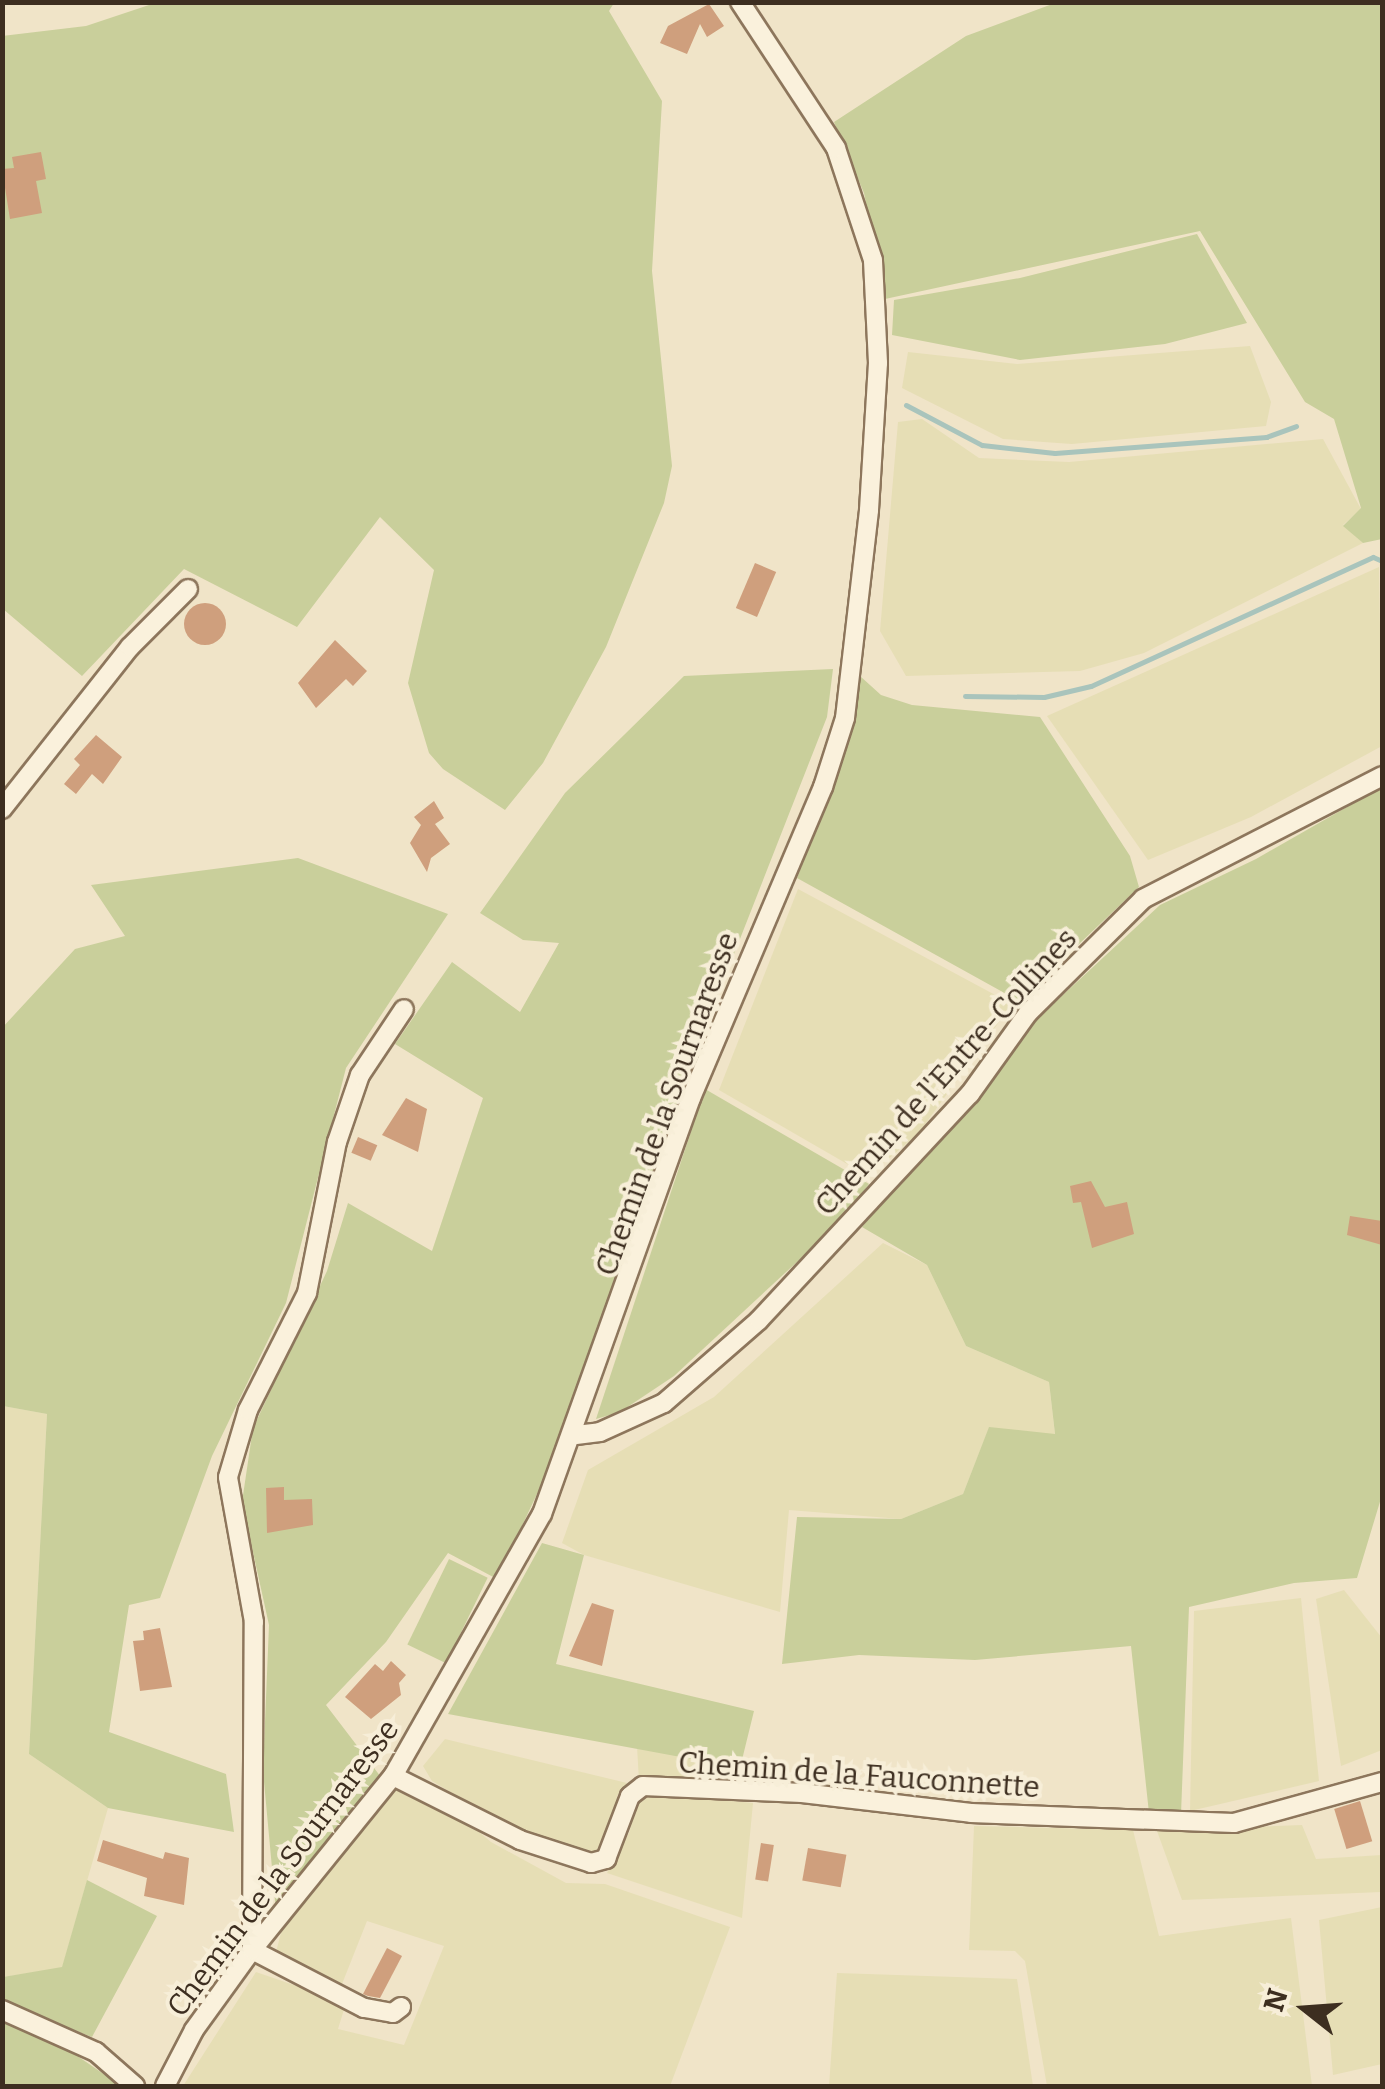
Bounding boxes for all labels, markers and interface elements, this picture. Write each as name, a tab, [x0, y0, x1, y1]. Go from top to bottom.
street label: Chemin de l'Entre-Collines	[808, 921, 1084, 1223]
street label: Chemin de la Sournaresse	[588, 927, 746, 1281]
street label: Chemin de la Sournaresse	[159, 1712, 407, 2024]
street label: Chemin de la Fauconnette	[677, 1744, 1041, 1806]
north arrow	[1255, 1959, 1355, 2059]
text: N	[1257, 1985, 1295, 2015]

